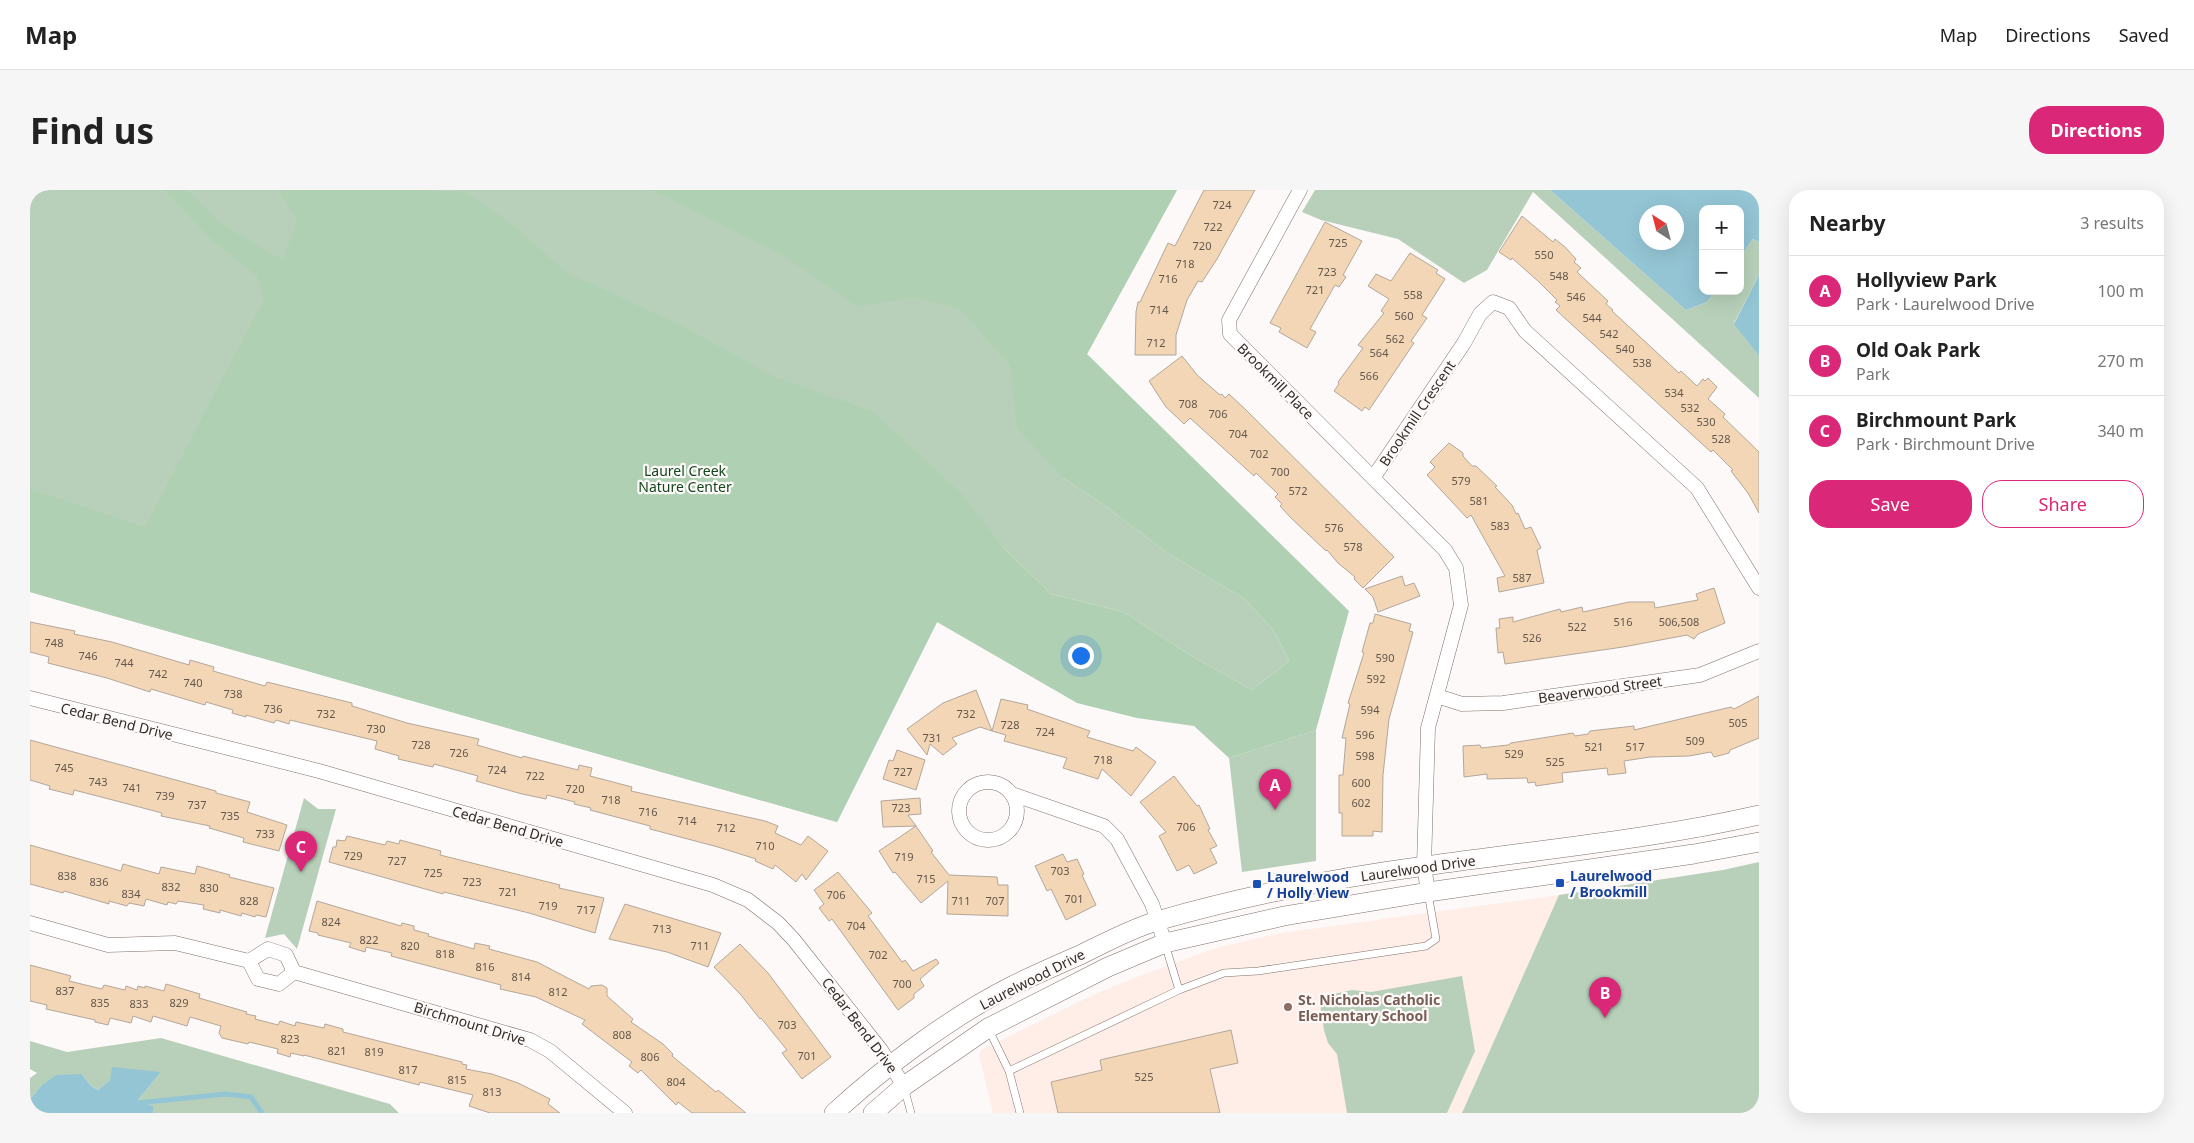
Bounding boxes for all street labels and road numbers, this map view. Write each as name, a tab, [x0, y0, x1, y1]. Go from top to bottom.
street label: Brookmill Place	[1234, 339, 1319, 424]
street label: Brookmill Crescent	[1374, 356, 1460, 470]
street label: Beaverwood Street	[1537, 671, 1663, 707]
street label: Cedar Bend Drive	[59, 698, 175, 744]
street label: Cedar Bend Drive	[450, 801, 566, 851]
street label: Laurelwood Drive	[1359, 851, 1477, 885]
street label: Laurelwood Drive	[976, 944, 1088, 1014]
street label: Cedar Bend Drive	[818, 973, 902, 1077]
street label: Birchmount Drive	[412, 997, 528, 1049]

